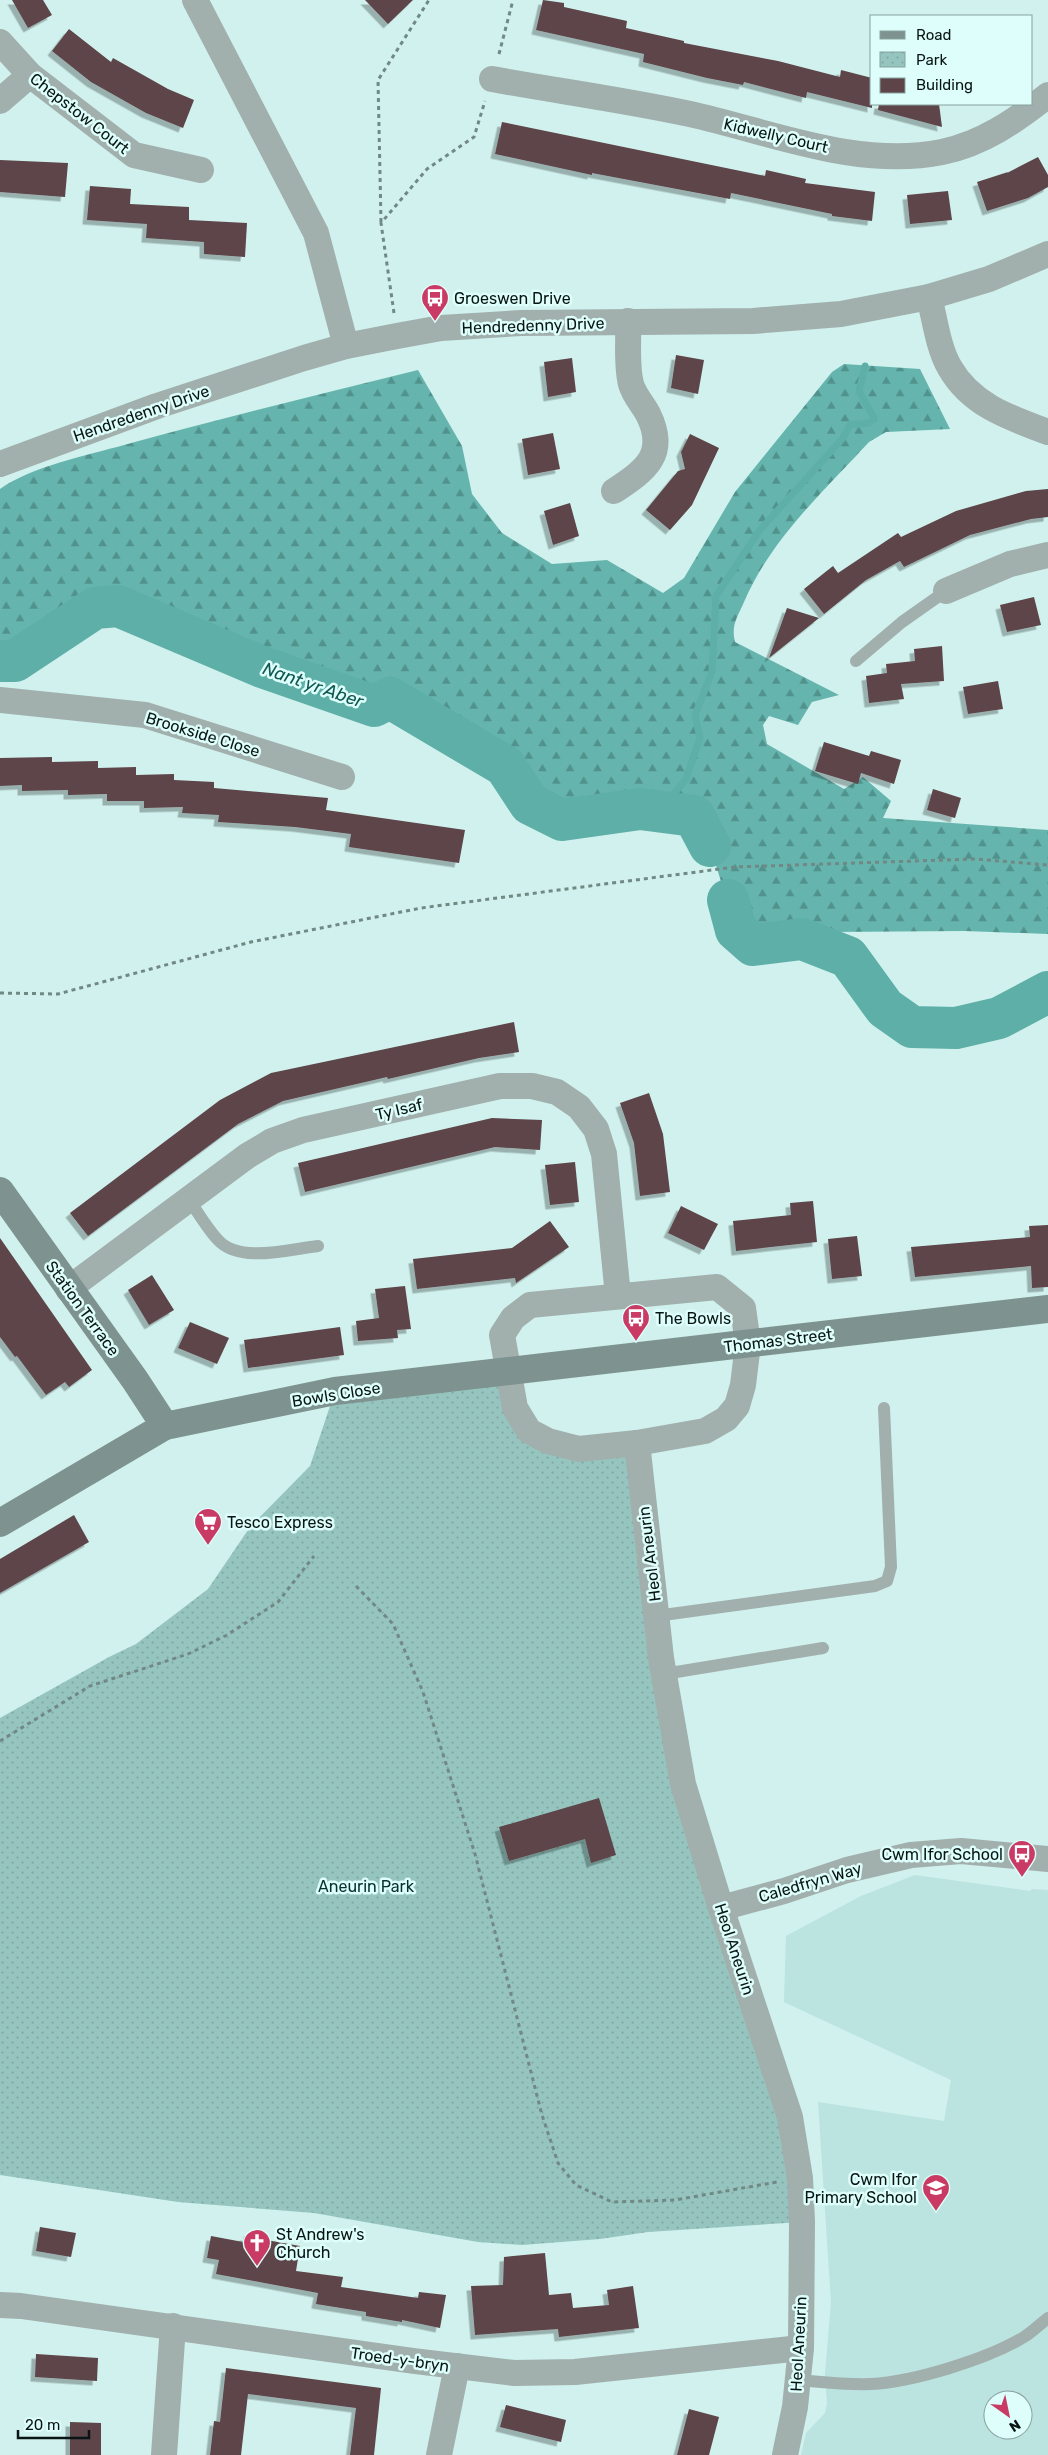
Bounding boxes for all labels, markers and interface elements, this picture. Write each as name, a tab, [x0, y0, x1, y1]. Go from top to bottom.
legend	[870, 15, 1033, 105]
text: Road	[916, 26, 952, 44]
text: Park	[916, 51, 947, 69]
street label: Chepstow Court	[26, 69, 133, 158]
text: Building	[916, 76, 973, 94]
street label: Kidwelly Court	[722, 114, 830, 157]
bus stop icon: Groeswen Drive	[420, 283, 450, 322]
place label: Groeswen Drive	[454, 289, 571, 308]
street label: Hendredenny Drive	[461, 314, 605, 337]
street label: Hendredenny Drive	[70, 381, 212, 446]
water label: Nant yr Aber	[260, 658, 367, 713]
street label: Brookside Close	[143, 708, 262, 761]
street label: Ty Isaf	[374, 1095, 425, 1124]
street label: Station Terrace	[42, 1257, 123, 1360]
bus stop icon: The Bowls	[621, 1303, 651, 1342]
place label: The Bowls	[655, 1309, 731, 1328]
street label: Thomas Street	[723, 1324, 833, 1357]
street label: Bowls Close	[290, 1378, 382, 1411]
street label: Heol Aneurin	[634, 1505, 665, 1603]
supermarket icon: Tesco Express	[193, 1507, 223, 1546]
place label: Tesco Express	[227, 1513, 333, 1532]
bus stop icon: Cwm Ifor School	[1007, 1839, 1037, 1878]
place label: Cwm Ifor School	[881, 1845, 1003, 1864]
street label: Caledfryn Way	[756, 1859, 864, 1906]
park label: Aneurin Park	[318, 1877, 415, 1896]
street label: Heol Aneurin	[711, 1901, 758, 1998]
place label: Cwm Ifor Primary School	[805, 2170, 917, 2207]
school or university icon: Cwm Ifor Primary School	[921, 2173, 951, 2212]
place label: St Andrew's Church	[276, 2225, 364, 2262]
church icon: St Andrew's Church	[242, 2228, 272, 2267]
street label: Heol Aneurin	[787, 2296, 810, 2392]
street label: Troed-y-bryn	[349, 2343, 450, 2376]
north arrow	[983, 2390, 1033, 2440]
scale bar	[18, 2408, 89, 2440]
text: 20 m	[25, 2416, 60, 2434]
text: N	[1006, 2416, 1024, 2435]

